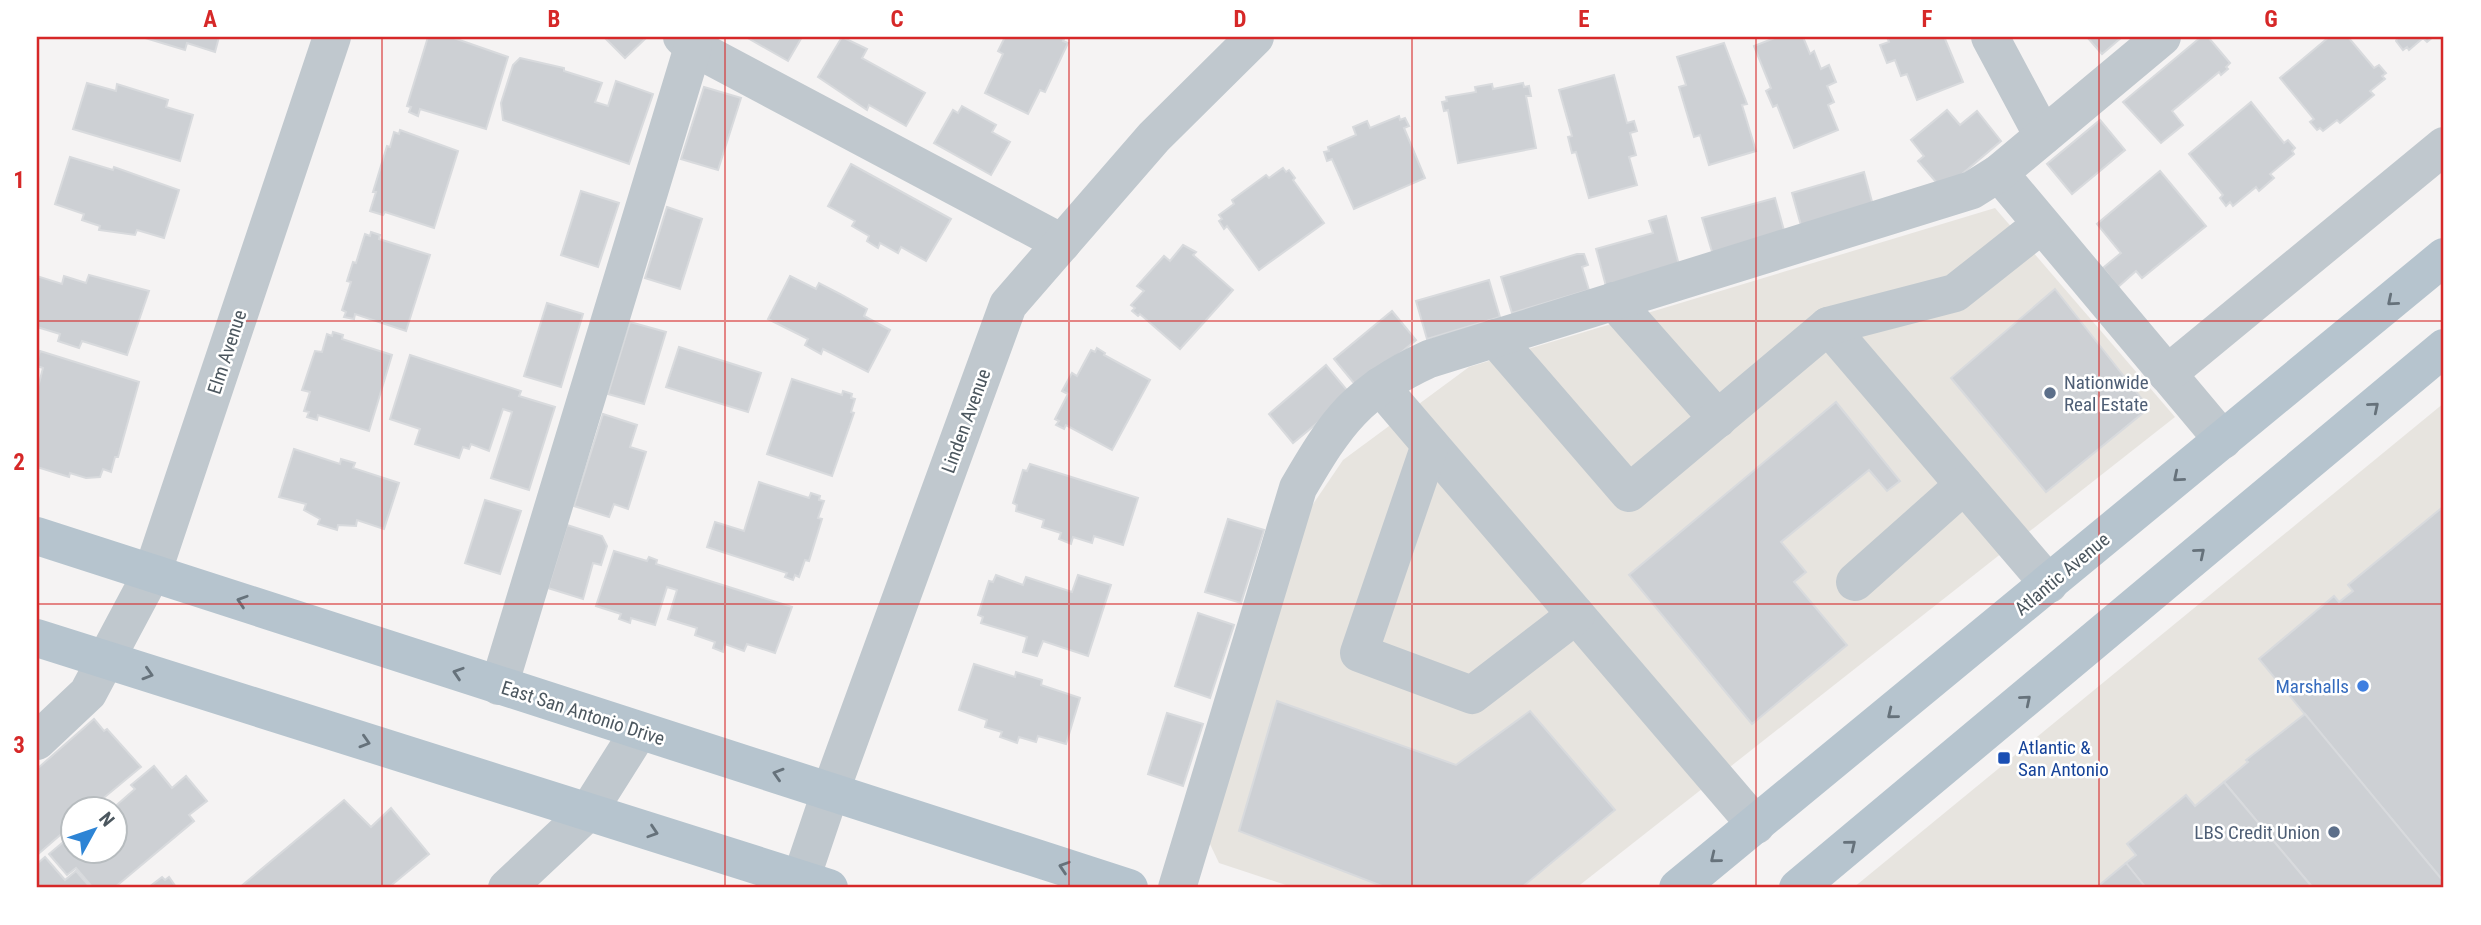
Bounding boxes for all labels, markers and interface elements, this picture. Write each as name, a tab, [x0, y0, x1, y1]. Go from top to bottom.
text: A	[203, 6, 217, 33]
text: B	[548, 6, 560, 33]
text: C	[890, 6, 904, 33]
text: D	[1234, 6, 1247, 33]
text: E	[1578, 6, 1590, 33]
text: F	[1922, 6, 1933, 33]
text: G	[2264, 6, 2278, 33]
text: 1	[13, 167, 25, 194]
one-way arrow	[2387, 293, 2400, 305]
street label: Elm Avenue	[203, 307, 251, 397]
street label: Linden Avenue	[937, 366, 996, 476]
place label: Nationwide Real Estate	[2064, 371, 2149, 416]
marker: Nationwide Real Estate	[2042, 385, 2058, 401]
one-way arrow	[2366, 403, 2379, 415]
text: 2	[13, 449, 25, 476]
one-way arrow	[2174, 469, 2187, 481]
street label: Atlantic Avenue	[2010, 528, 2114, 620]
one-way arrow	[2192, 549, 2205, 561]
one-way arrow	[236, 595, 248, 609]
one-way arrow	[142, 666, 154, 681]
one-way arrow	[452, 667, 464, 681]
place label: Marshalls	[2275, 675, 2349, 698]
street label: East San Antonio Drive	[499, 676, 668, 750]
marker: Marshalls	[2355, 678, 2371, 694]
one-way arrow	[2018, 695, 2031, 708]
one-way arrow	[1888, 706, 1901, 718]
text: 3	[13, 732, 25, 759]
one-way arrow	[359, 734, 371, 749]
place label: Atlantic & San Antonio	[2018, 736, 2109, 781]
marker: Atlantic & San Antonio	[1996, 750, 2012, 766]
one-way arrow	[773, 767, 785, 782]
north arrow	[60, 796, 130, 866]
text: N	[94, 808, 119, 831]
place label: LBS Credit Union	[2194, 821, 2320, 844]
one-way arrow	[646, 824, 658, 839]
marker: LBS Credit Union	[2326, 824, 2342, 840]
one-way arrow	[1844, 841, 1856, 854]
one-way arrow	[1711, 849, 1723, 862]
one-way arrow	[1059, 861, 1071, 875]

